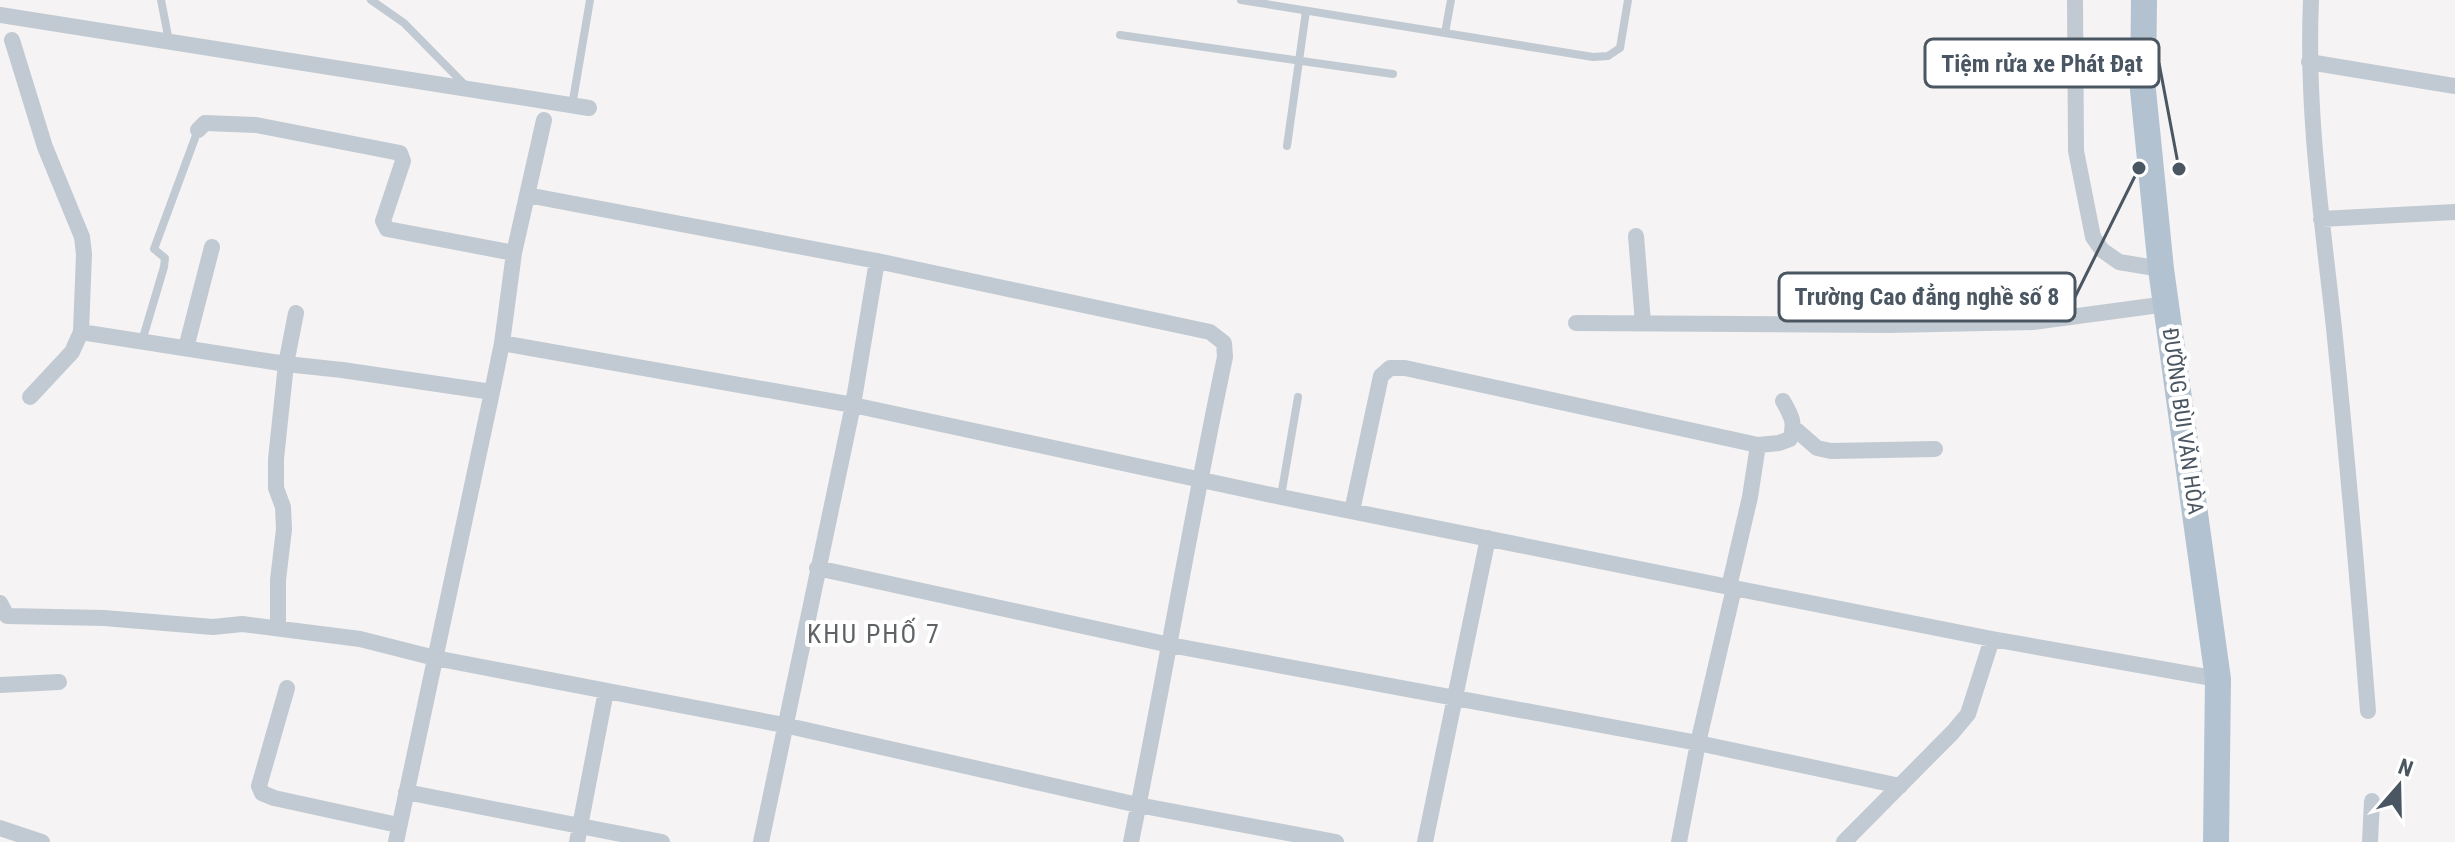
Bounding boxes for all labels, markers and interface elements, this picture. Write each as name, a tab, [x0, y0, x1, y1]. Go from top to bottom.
callout: Tiệm rửa xe Phát Đạt	[1925, 39, 2159, 87]
text: Tiệm rửa xe Phát Đạt	[1941, 50, 2143, 78]
callout: Trường Cao đẳng nghề số 8	[1779, 273, 2075, 321]
text: Trường Cao đẳng nghề số 8	[1795, 283, 2059, 311]
street label: ĐƯỜNG BÙI VĂN HÒA	[2158, 326, 2210, 516]
district label: KHU PHỐ 7	[807, 617, 941, 649]
north arrow	[2359, 746, 2439, 826]
text: N	[2395, 754, 2416, 782]

